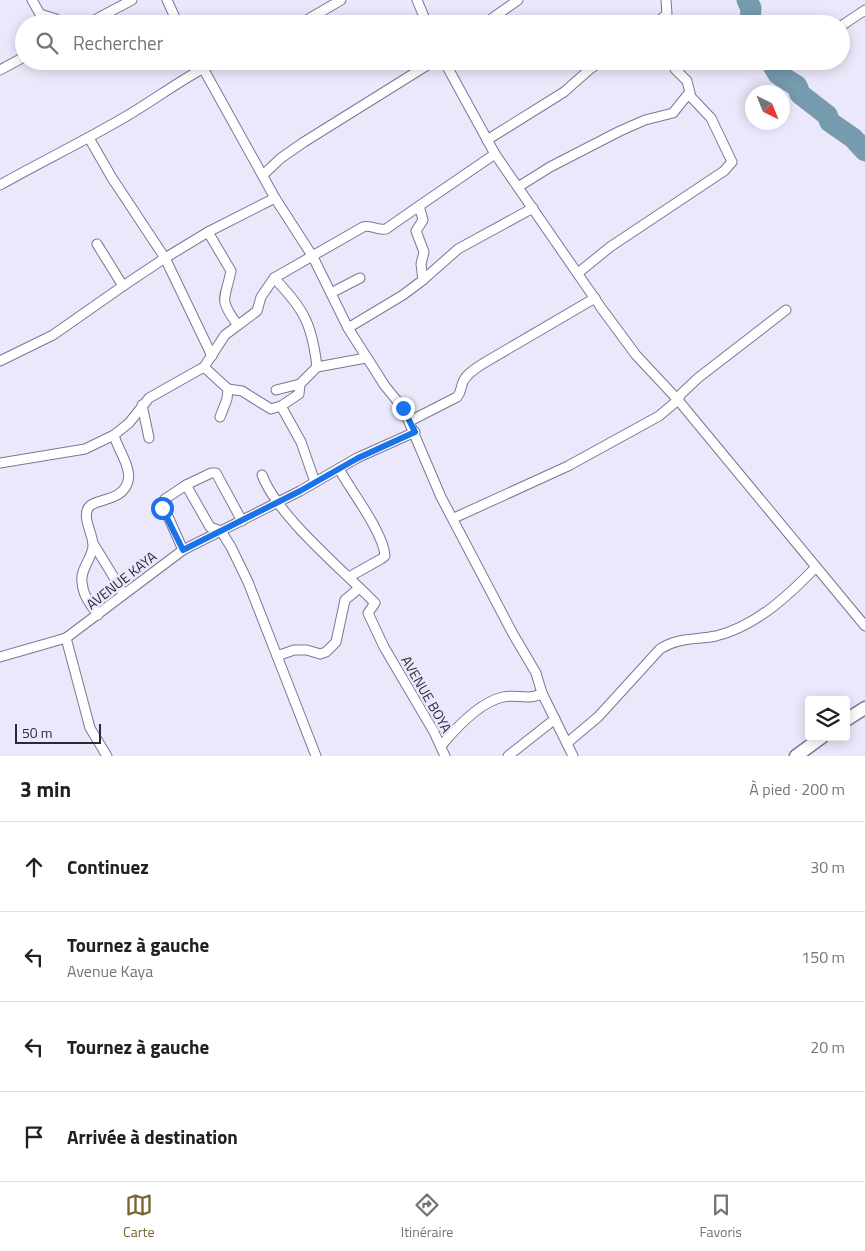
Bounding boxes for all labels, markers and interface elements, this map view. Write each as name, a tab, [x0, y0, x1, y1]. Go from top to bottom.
search box	[15, 15, 850, 70]
text: Rechercher	[73, 28, 163, 57]
icon: search	[33, 29, 61, 57]
north arrow	[745, 85, 790, 130]
route end	[392, 397, 415, 420]
route start	[151, 497, 174, 520]
street label: AVENUE KAYA	[81, 545, 161, 614]
street label: AVENUE BOYA	[396, 652, 458, 737]
map controls	[805, 696, 850, 741]
button: layers	[805, 696, 850, 741]
scale bar	[15, 721, 101, 744]
text: 50 m	[22, 722, 52, 743]
text: 3 min	[20, 773, 71, 805]
text: À pied · 200 m	[749, 777, 845, 801]
text: Continuez	[67, 852, 149, 881]
icon: ahead	[20, 853, 48, 881]
text: 30 m	[810, 855, 845, 879]
text: Tournez à gauche	[67, 930, 209, 959]
icon: left	[20, 943, 48, 971]
text: 150 m	[801, 945, 845, 969]
text: Avenue Kaya	[67, 959, 153, 983]
text: Tournez à gauche	[67, 1032, 209, 1061]
icon: left	[20, 1033, 48, 1061]
text: 20 m	[810, 1035, 845, 1059]
text: Arrivée à destination	[67, 1122, 238, 1151]
icon: arrive	[20, 1123, 48, 1151]
tab: Carte	[123, 1191, 155, 1242]
tab: Itinéraire	[401, 1191, 453, 1242]
tab: Favoris	[700, 1191, 742, 1242]

